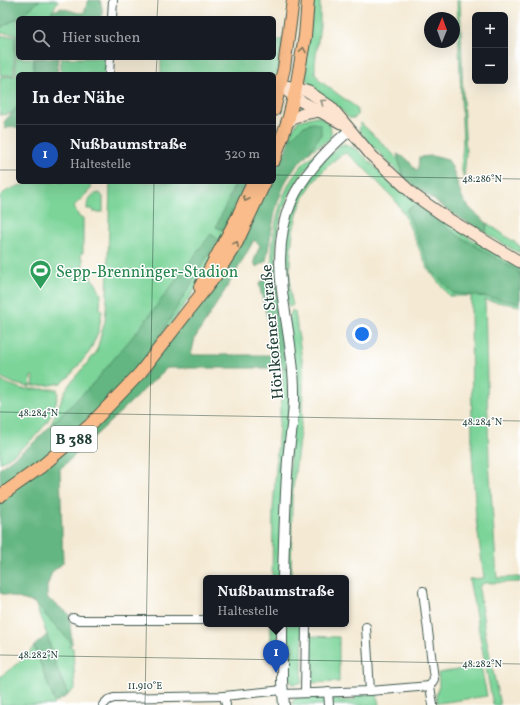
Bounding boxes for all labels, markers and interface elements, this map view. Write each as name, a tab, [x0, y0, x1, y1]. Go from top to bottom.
north arrow	[424, 12, 460, 48]
map controls	[472, 12, 508, 84]
button: +	[472, 12, 508, 48]
search box	[16, 16, 276, 60]
icon: search	[30, 27, 52, 49]
text: Hier suchen	[62, 28, 140, 49]
one-way arrow	[298, 47, 307, 53]
button: −	[472, 48, 508, 84]
text: In der Nähe	[32, 87, 125, 110]
one-way arrow	[321, 100, 328, 107]
text: Nußbaumstraße	[70, 135, 187, 156]
text: 1	[42, 146, 48, 164]
text: 320 m	[225, 146, 260, 164]
text: Haltestelle	[70, 156, 131, 174]
text: 48.286°N	[462, 172, 503, 186]
one-way arrow	[243, 195, 251, 203]
one-way arrow	[231, 241, 238, 248]
sports icon: Sepp-Brenninger-Stadion	[28, 258, 54, 291]
place label: Sepp-Brenninger-Stadion	[56, 262, 238, 284]
street label: Hörlkofener Straße	[256, 263, 290, 400]
your location	[352, 324, 372, 344]
text: 48.284°N	[18, 406, 59, 420]
text: 48.284°N	[462, 415, 503, 429]
road number: B 388	[51, 426, 97, 452]
popup	[203, 575, 349, 627]
text: Nußbaumstraße	[218, 582, 334, 603]
text: Haltestelle	[218, 603, 278, 621]
pin: 1	[263, 640, 289, 673]
text: 48.282°N	[18, 648, 59, 662]
text: 48.282°N	[462, 657, 503, 671]
text: 11.910°E	[128, 679, 162, 693]

